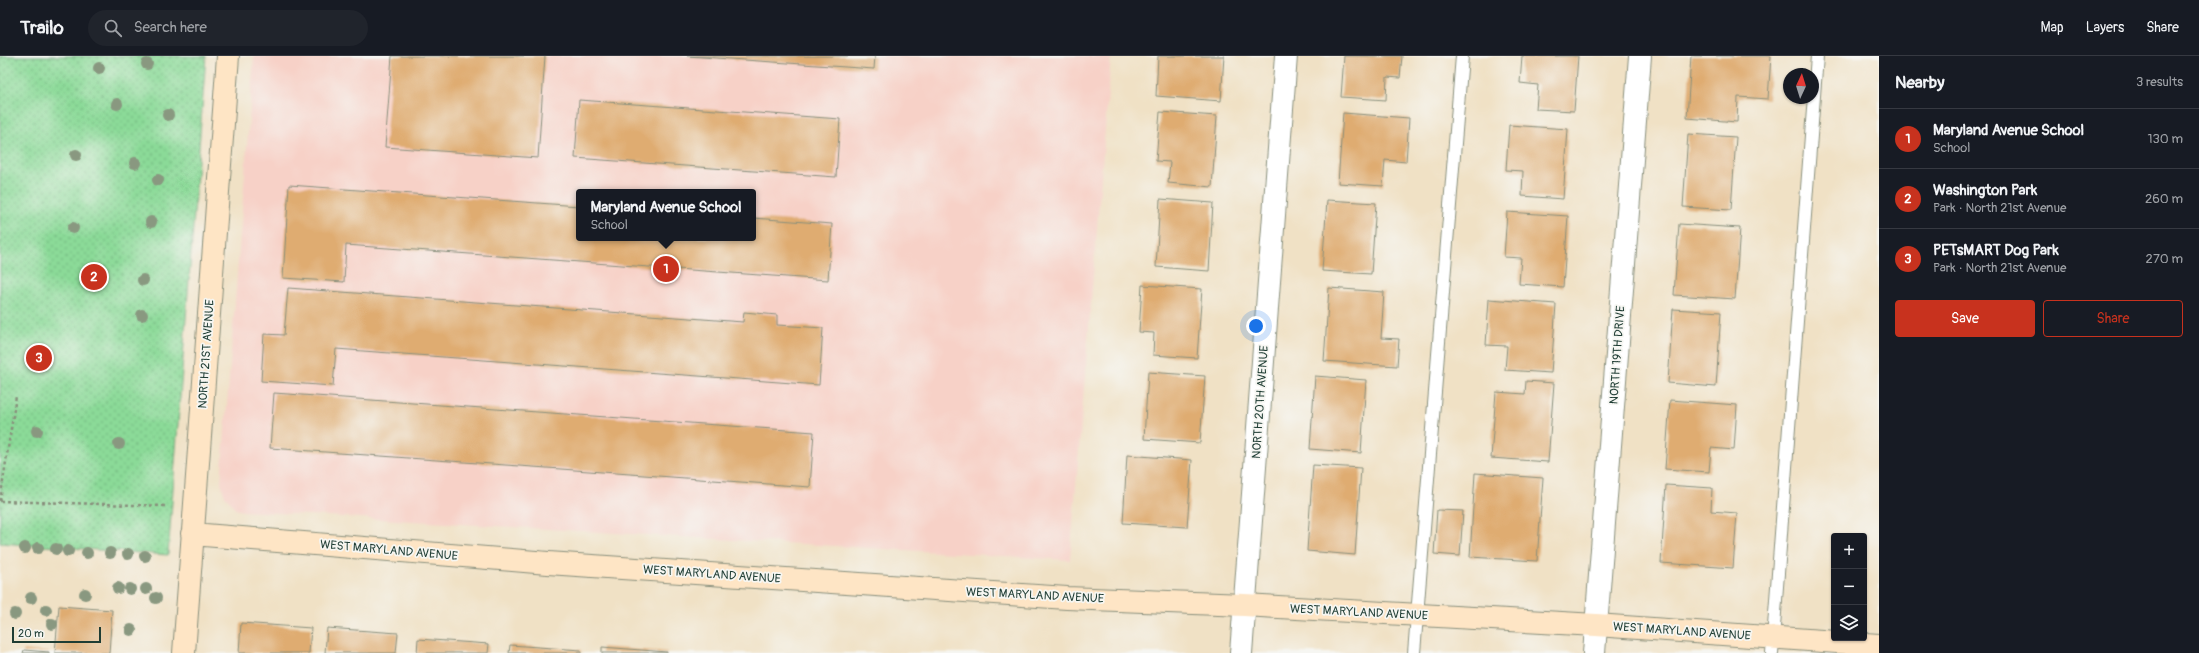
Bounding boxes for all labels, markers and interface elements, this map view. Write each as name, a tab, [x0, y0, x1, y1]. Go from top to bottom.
search box	[88, 10, 368, 46]
text: Trailo	[20, 16, 64, 40]
icon: search	[102, 17, 124, 39]
text: Search here	[134, 18, 207, 37]
text: Map	[2041, 19, 2064, 36]
text: Layers	[2086, 19, 2124, 36]
text: Share	[2146, 19, 2179, 36]
north arrow	[1783, 68, 1819, 104]
text: Nearby	[1895, 72, 1944, 93]
text: 3 results	[2136, 74, 2183, 90]
text: Maryland Avenue School	[1933, 121, 2084, 140]
text: 1	[1905, 131, 1911, 147]
text: 130 m	[2147, 131, 2183, 147]
text: School	[1933, 140, 1970, 156]
text: Washington Park	[1933, 181, 2037, 200]
popup	[576, 189, 756, 241]
text: 2	[1904, 191, 1912, 207]
text: 260 m	[2145, 191, 2183, 207]
text: Maryland Avenue School	[590, 198, 742, 217]
text: Park · North 21st Avenue	[1933, 200, 2066, 216]
text: School	[590, 217, 628, 233]
text: PETsMART Dog Park	[1933, 241, 2059, 260]
text: 3	[1904, 251, 1912, 267]
text: 270 m	[2146, 251, 2183, 267]
pin: 1	[653, 254, 679, 284]
text: Park · North 21st Avenue	[1933, 260, 2066, 276]
pin: 2	[81, 262, 107, 292]
street label: NORTH 21ST AVENUE	[195, 299, 218, 409]
button: Save	[1895, 300, 2035, 337]
button: Share	[2043, 300, 2183, 337]
street label: NORTH 19TH DRIVE	[1607, 305, 1628, 405]
your location	[1246, 316, 1266, 336]
pin: 3	[26, 343, 52, 373]
street label: NORTH 20TH AVENUE	[1249, 345, 1272, 459]
map controls	[1831, 533, 1867, 641]
button: +	[1831, 533, 1867, 569]
street label: WEST MARYLAND AVENUE	[320, 537, 458, 564]
street label: WEST MARYLAND AVENUE	[643, 562, 781, 587]
button: −	[1831, 569, 1867, 605]
street label: WEST MARYLAND AVENUE	[966, 584, 1104, 607]
street label: WEST MARYLAND AVENUE	[1290, 601, 1428, 624]
button: layers	[1831, 605, 1867, 641]
street label: WEST MARYLAND AVENUE	[1613, 619, 1751, 644]
scale bar	[12, 625, 101, 644]
text: 20 m	[18, 627, 44, 640]

